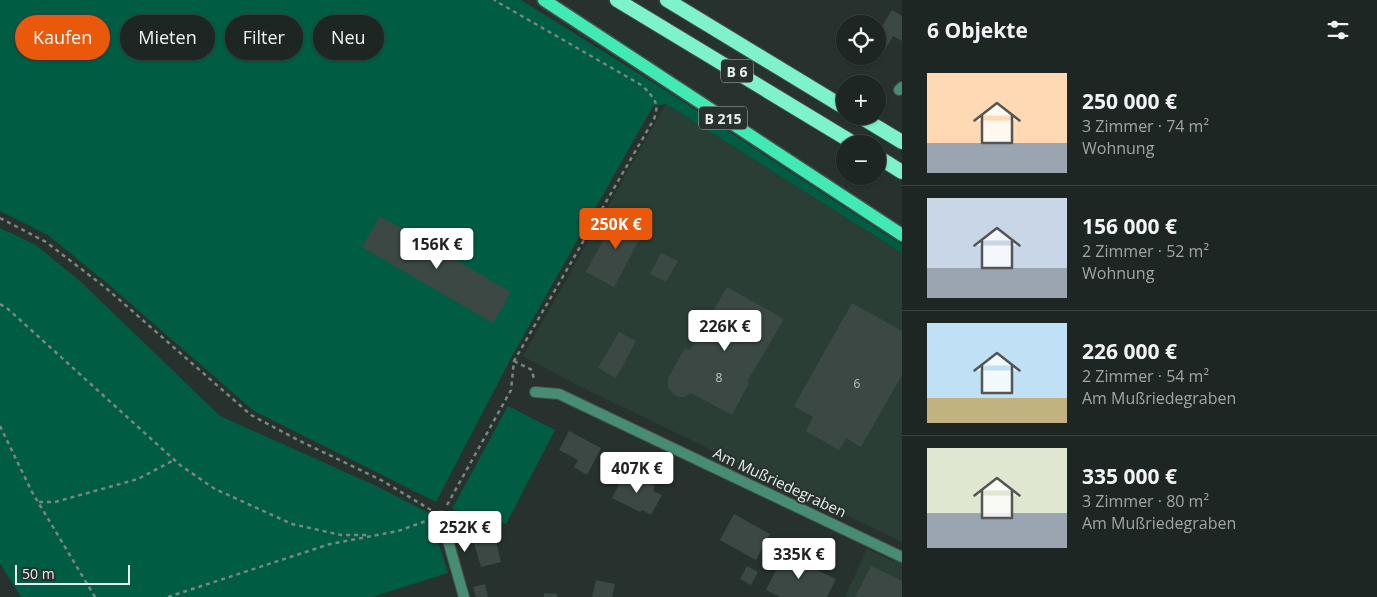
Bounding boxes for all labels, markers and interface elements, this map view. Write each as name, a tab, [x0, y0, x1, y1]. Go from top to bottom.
chip: Kaufen	[15, 15, 110, 60]
chip: Mieten	[120, 15, 215, 60]
chip: Filter	[225, 15, 303, 60]
chip: Neu	[313, 15, 384, 60]
map controls	[836, 15, 886, 185]
button: locate	[836, 15, 886, 65]
text: 6 Objekte	[927, 16, 1028, 44]
icon: filters	[1324, 16, 1352, 44]
road number: B 6	[721, 59, 753, 82]
button: +	[836, 75, 886, 125]
text: 250 000 €	[1082, 87, 1177, 115]
icon: home	[967, 93, 1027, 153]
road number: B 215	[699, 106, 747, 130]
text: 3 Zimmer · 74 m²	[1082, 115, 1209, 137]
button: −	[836, 135, 886, 185]
text: Wohnung	[1082, 137, 1154, 159]
pin: 250K €	[575, 208, 657, 250]
text: 156 000 €	[1082, 212, 1177, 240]
text: 250K €	[590, 213, 642, 235]
icon: home	[967, 218, 1027, 278]
pin: 156K €	[396, 228, 478, 270]
text: 156K €	[411, 233, 463, 255]
text: 2 Zimmer · 52 m²	[1082, 240, 1209, 262]
text: Wohnung	[1082, 262, 1154, 284]
pin: 226K €	[684, 310, 766, 352]
text: 226K €	[699, 315, 751, 337]
text: 226 000 €	[1082, 337, 1177, 365]
icon: home	[967, 343, 1027, 403]
text: 2 Zimmer · 54 m²	[1082, 365, 1209, 387]
house number: 8	[716, 369, 723, 386]
house number: 6	[854, 375, 861, 392]
text: Am Mußriedegraben	[1082, 387, 1236, 409]
street label: Am Mußriedegraben	[710, 442, 850, 522]
pin: 407K €	[596, 452, 678, 494]
text: 407K €	[611, 457, 663, 479]
text: 335 000 €	[1082, 462, 1177, 490]
icon: home	[967, 468, 1027, 528]
text: 3 Zimmer · 80 m²	[1082, 490, 1209, 512]
pin: 252K €	[424, 510, 506, 553]
text: Am Mußriedegraben	[1082, 512, 1236, 534]
text: 252K €	[439, 516, 491, 538]
pin: 335K €	[758, 538, 840, 580]
text: 335K €	[773, 543, 825, 565]
scale bar	[15, 562, 130, 585]
text: 50 m	[22, 564, 55, 583]

